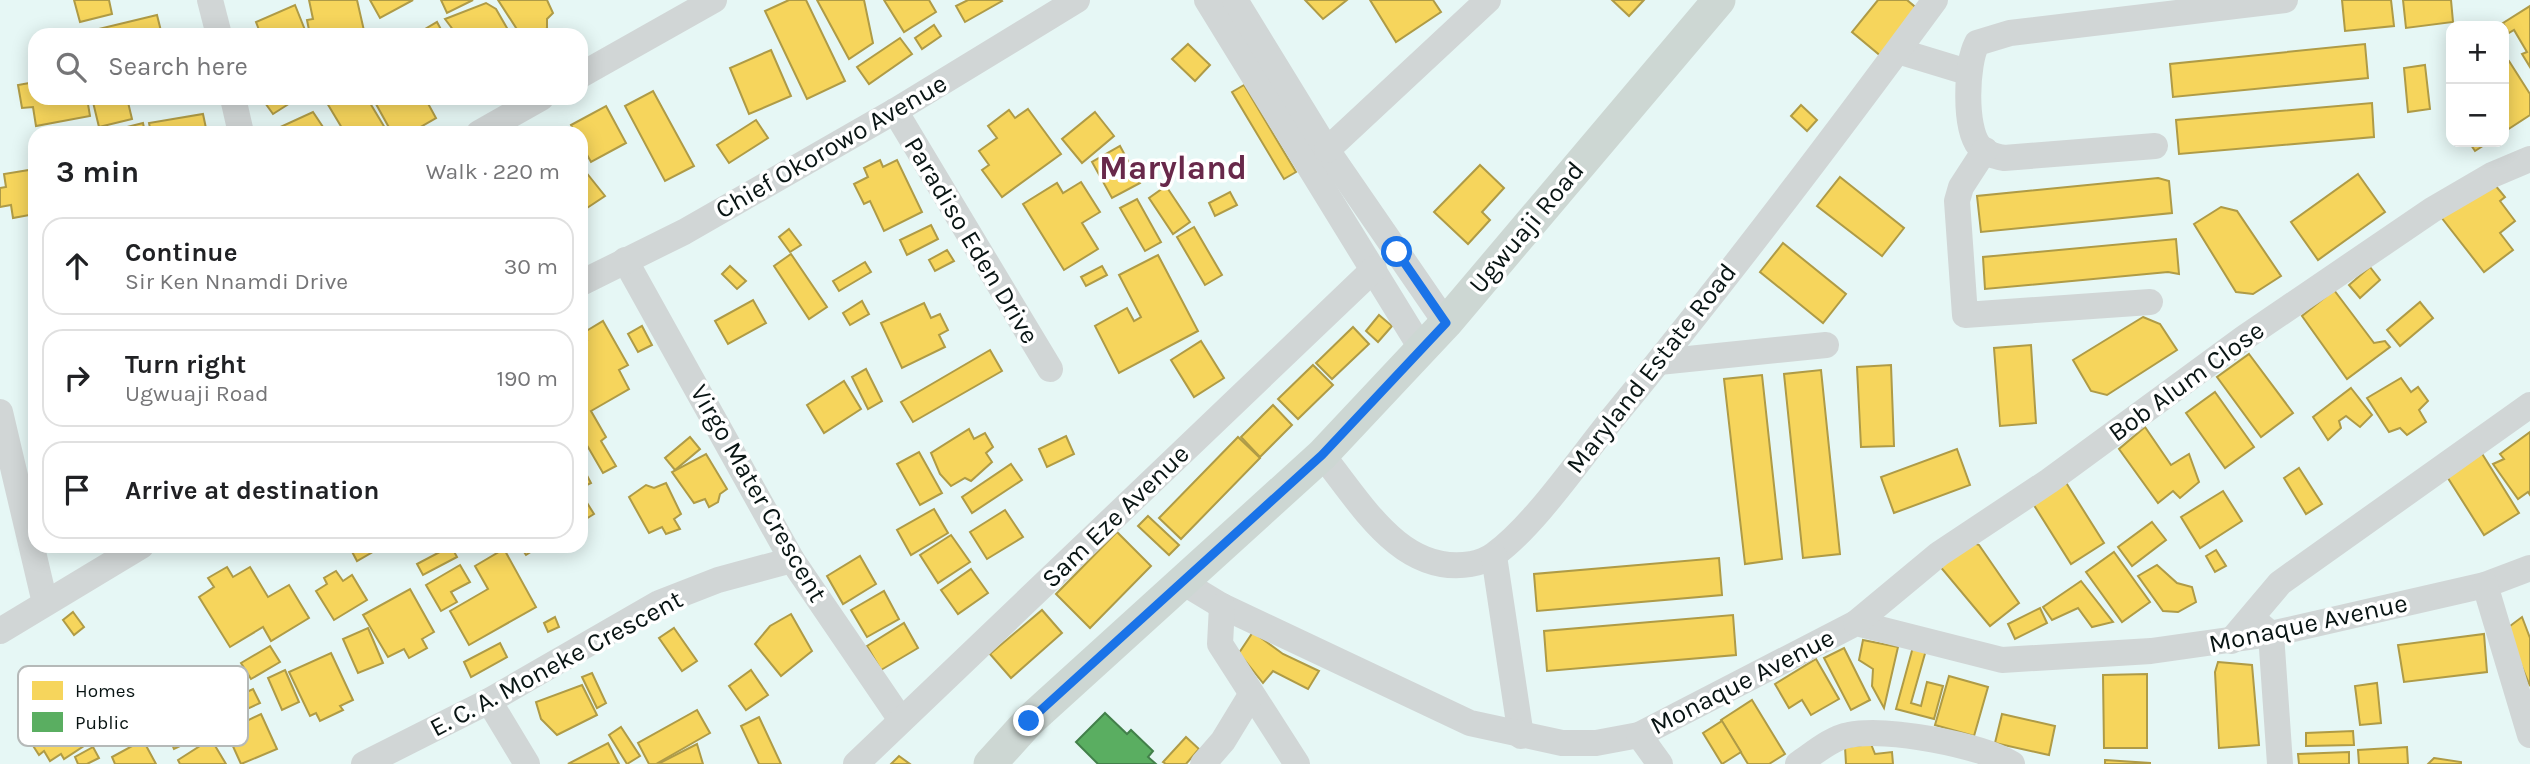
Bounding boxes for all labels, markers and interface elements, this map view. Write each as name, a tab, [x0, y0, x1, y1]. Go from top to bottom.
map controls	[2446, 21, 2509, 147]
button: +	[2446, 21, 2509, 84]
search box	[28, 28, 588, 105]
icon: search	[52, 48, 90, 86]
text: Search here	[108, 51, 248, 82]
street label: Chief Okorowo Avenue	[710, 68, 952, 225]
button: −	[2446, 84, 2509, 147]
street label: Paradiso Eden Drive	[898, 131, 1046, 349]
district label: Maryland	[1099, 149, 1247, 187]
text: 3 min	[56, 154, 139, 190]
street label: Ugwuaji Road	[1462, 155, 1590, 300]
text: Walk · 220 m	[426, 158, 560, 185]
route start	[1381, 236, 1412, 267]
text: Continue	[125, 237, 237, 268]
icon: ahead	[58, 247, 96, 285]
text: 30 m	[504, 253, 558, 280]
street label: Maryland Estate Road	[1560, 257, 1743, 480]
text: Sir Ken Nnamdi Drive	[125, 268, 348, 295]
street label: Bob Alum Close	[2102, 315, 2270, 448]
text: Turn right	[125, 349, 246, 380]
icon: right	[58, 359, 96, 397]
text: 190 m	[496, 365, 558, 392]
street label: Virgo Mater Crescent	[684, 379, 834, 608]
text: Ugwuaji Road	[125, 380, 269, 407]
street label: Sam Eze Avenue	[1035, 438, 1195, 594]
icon: arrive	[58, 471, 96, 509]
text: Arrive at destination	[125, 475, 379, 506]
street label: E. C. A. Moneke Crescent	[424, 583, 688, 743]
street label: Monaque Avenue	[2206, 587, 2410, 660]
street label: Monaque Avenue	[1645, 622, 1839, 741]
legend	[18, 666, 248, 746]
text: Homes	[75, 680, 136, 702]
route end	[1013, 705, 1044, 736]
text: Public	[75, 712, 129, 734]

